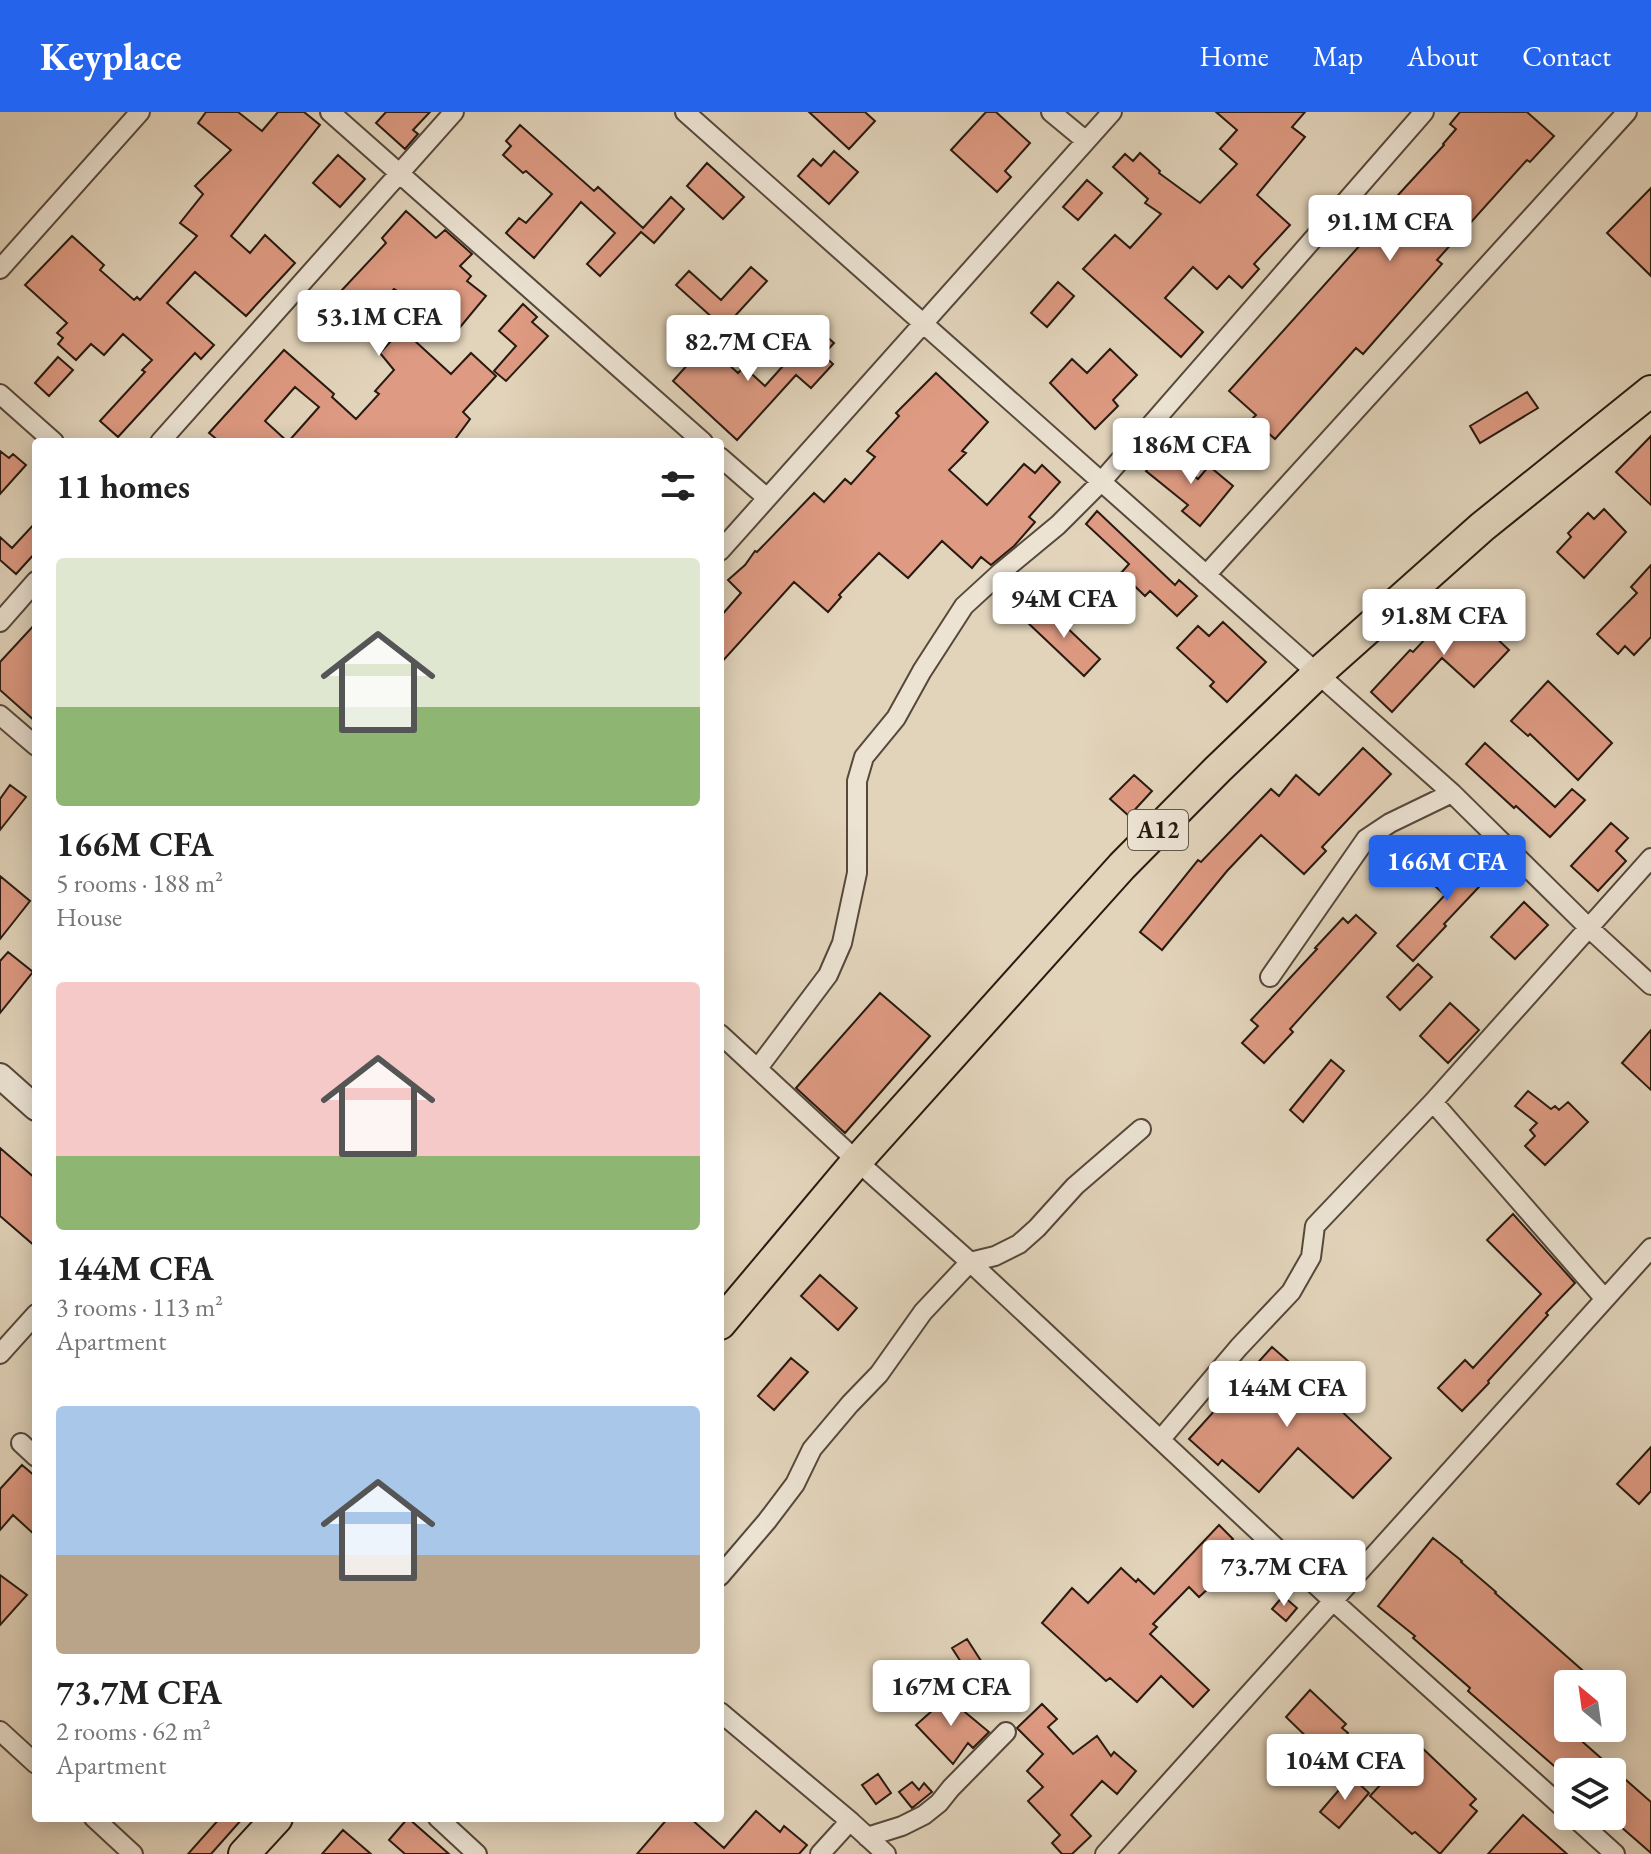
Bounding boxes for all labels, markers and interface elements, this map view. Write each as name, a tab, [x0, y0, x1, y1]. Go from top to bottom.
text: Keyplace	[40, 32, 182, 81]
text: Home	[1199, 38, 1269, 74]
text: Map	[1313, 38, 1363, 74]
text: About	[1407, 38, 1478, 74]
text: Contact	[1522, 38, 1611, 74]
pin: 91.1M CFA	[1298, 195, 1482, 263]
text: 91.1M CFA	[1327, 204, 1453, 238]
pin: 53.1M CFA	[287, 290, 471, 358]
text: 53.1M CFA	[316, 299, 442, 333]
pin: 82.7M CFA	[656, 315, 840, 383]
text: 82.7M CFA	[685, 324, 811, 358]
pin: 186M CFA	[1108, 418, 1274, 486]
text: 186M CFA	[1131, 427, 1251, 461]
text: 11 homes	[56, 464, 190, 508]
icon: filters	[656, 464, 700, 508]
pin: 94M CFA	[990, 572, 1138, 640]
text: 94M CFA	[1011, 581, 1117, 615]
pin: 91.8M CFA	[1352, 589, 1536, 657]
text: 91.8M CFA	[1381, 598, 1507, 632]
icon: home	[306, 610, 450, 754]
road number: A12	[1128, 810, 1188, 850]
text: 166M CFA	[56, 822, 214, 866]
pin: 166M CFA	[1364, 835, 1530, 903]
text: 166M CFA	[1387, 844, 1507, 878]
text: 5 rooms · 188 m²	[56, 866, 223, 900]
text: House	[56, 900, 122, 934]
icon: home	[306, 1034, 450, 1178]
text: 144M CFA	[56, 1246, 214, 1290]
text: 3 rooms · 113 m²	[56, 1290, 223, 1324]
text: Apartment	[56, 1324, 166, 1358]
pin: 144M CFA	[1204, 1361, 1370, 1429]
text: 144M CFA	[1227, 1370, 1347, 1404]
icon: home	[306, 1458, 450, 1602]
pin: 73.7M CFA	[1192, 1540, 1376, 1608]
text: 73.7M CFA	[1221, 1549, 1347, 1583]
pin: 167M CFA	[868, 1660, 1034, 1728]
text: 167M CFA	[891, 1669, 1011, 1703]
text: 73.7M CFA	[56, 1670, 222, 1714]
north arrow	[1554, 1670, 1626, 1742]
map controls	[1554, 1670, 1626, 1830]
text: 2 rooms · 62 m²	[56, 1714, 211, 1748]
pin: 104M CFA	[1262, 1734, 1428, 1802]
text: 104M CFA	[1285, 1743, 1405, 1777]
text: Apartment	[56, 1748, 166, 1782]
button: layers	[1554, 1758, 1626, 1830]

